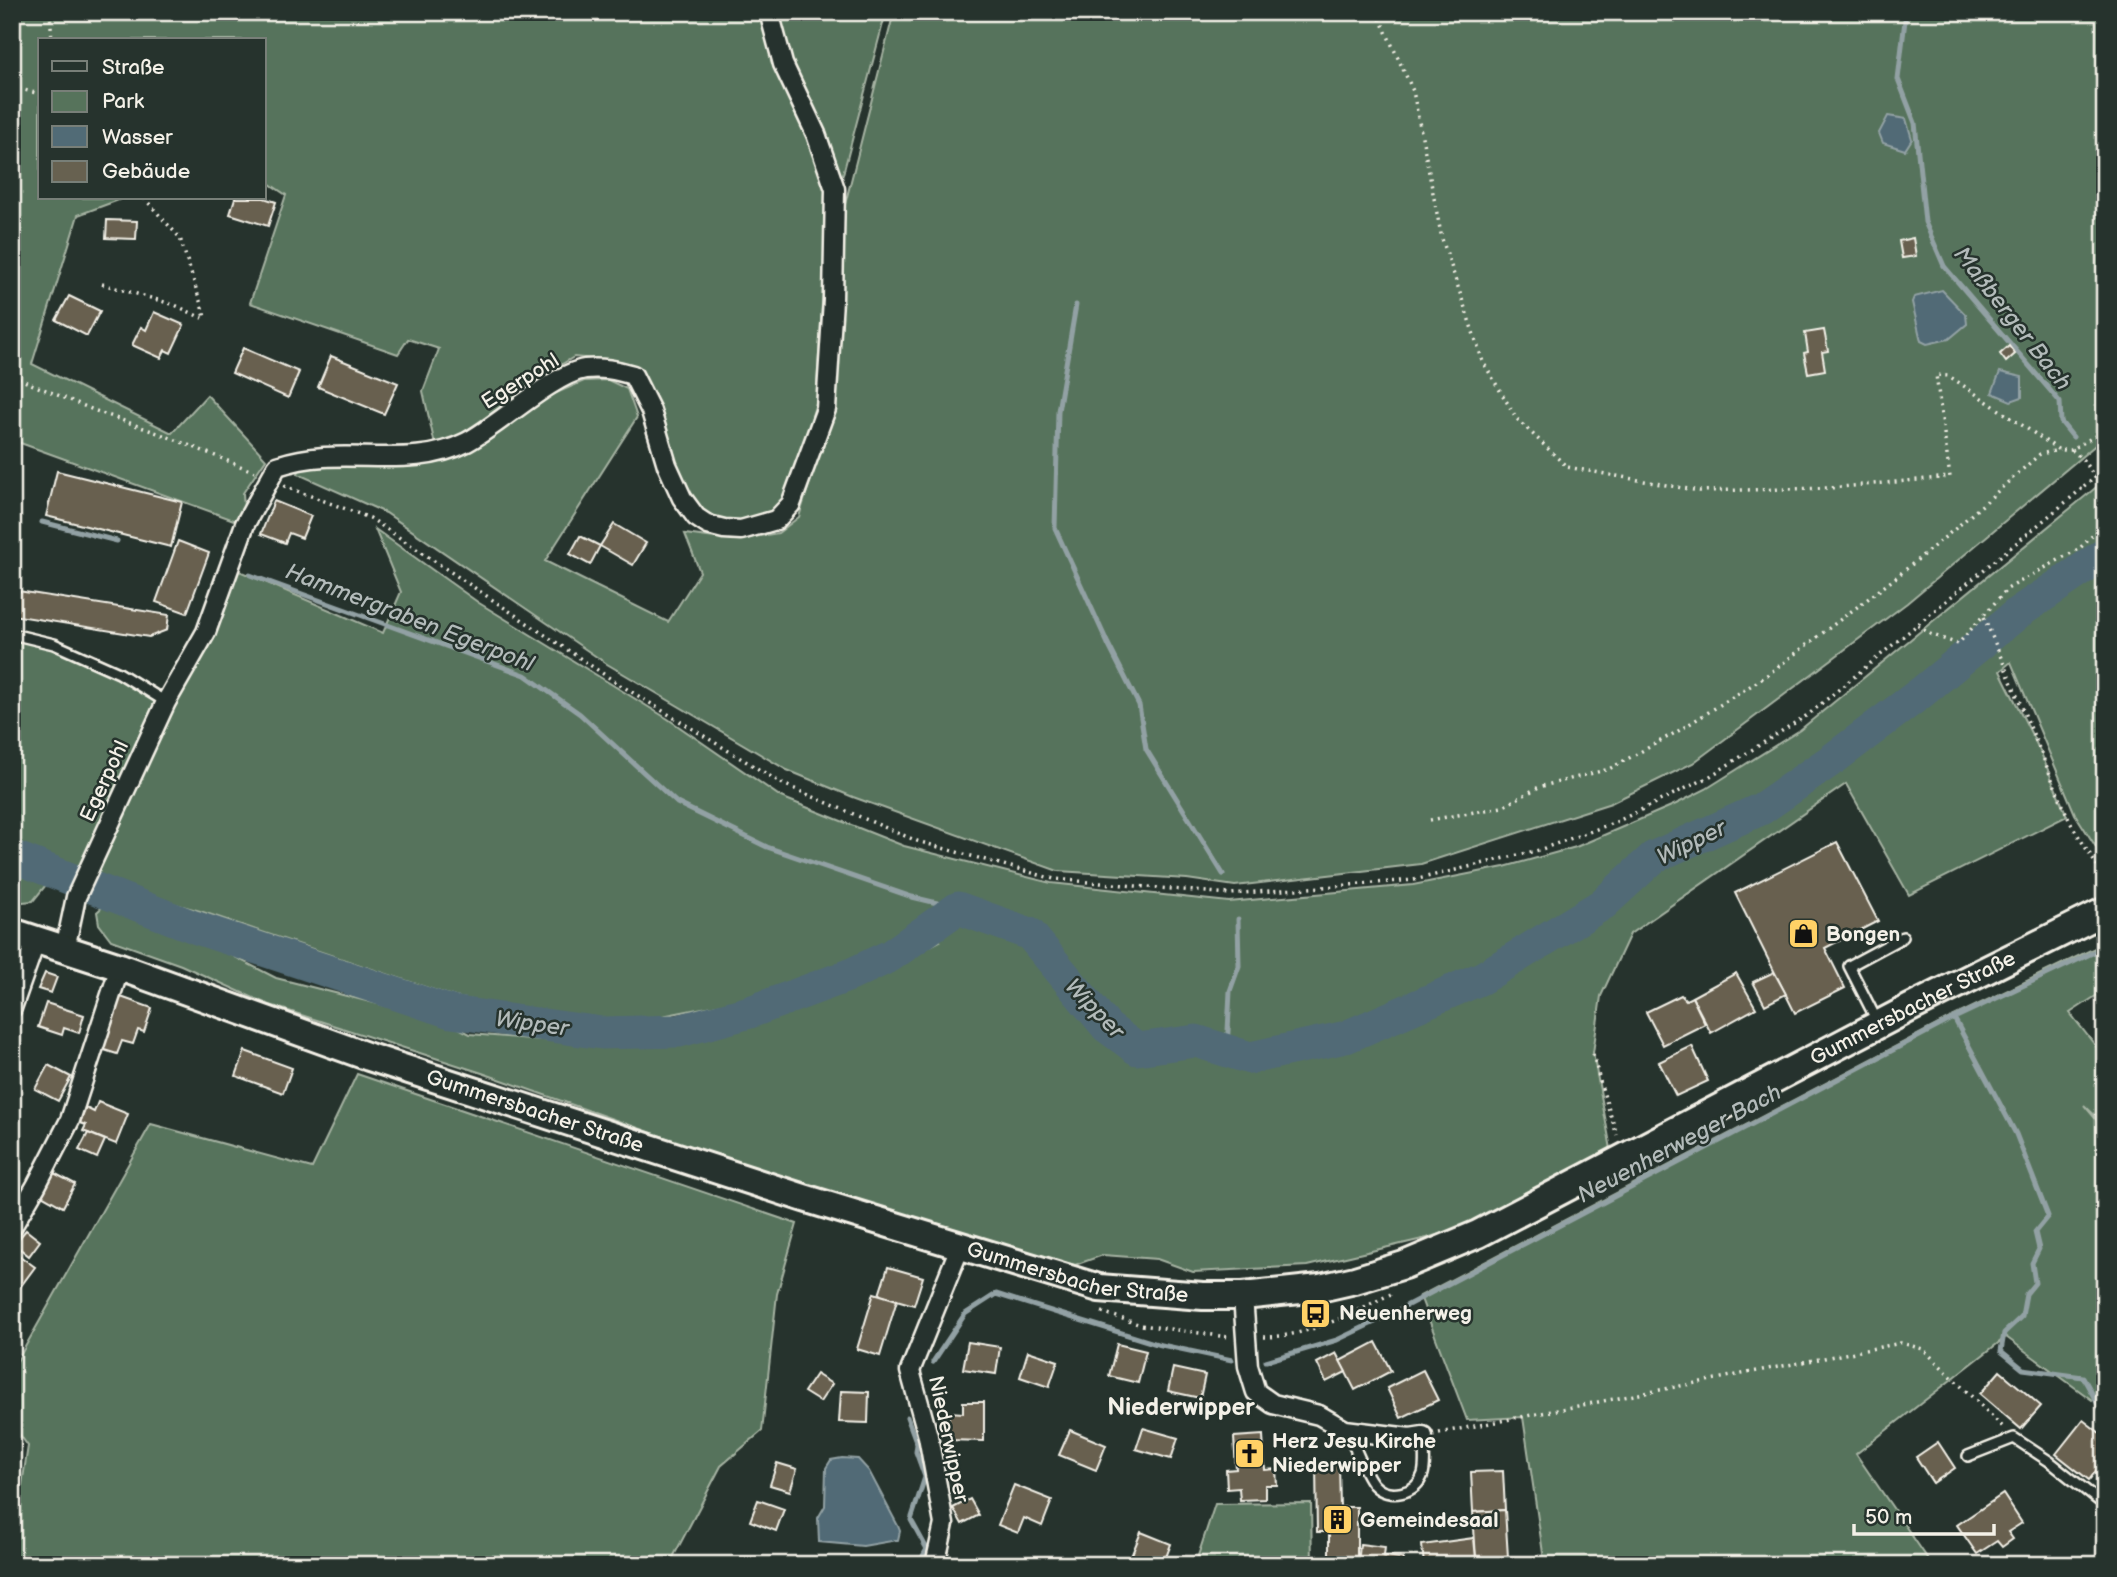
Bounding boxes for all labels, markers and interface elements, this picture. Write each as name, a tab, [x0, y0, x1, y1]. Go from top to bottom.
legend	[38, 38, 266, 200]
text: Straße	[102, 55, 164, 80]
text: Park	[102, 89, 145, 114]
text: Wasser	[102, 125, 173, 150]
text: Gebäude	[102, 159, 190, 184]
water label: Maßberger Bach	[1947, 241, 2077, 396]
street label: Egerpohl	[477, 348, 564, 415]
water label: Hammergraben Egerpohl	[282, 558, 538, 678]
street label: Egerpohl	[75, 737, 134, 826]
water label: Wipper	[1652, 814, 1732, 872]
shop icon: Bongen	[1786, 917, 1820, 951]
place label: Bongen	[1826, 922, 1900, 947]
street label: Gummersbacher Straße	[1806, 946, 2019, 1071]
water label: Wipper	[1059, 973, 1131, 1046]
water label: Wipper	[494, 1005, 572, 1043]
street label: Gummersbacher Straße	[423, 1064, 647, 1158]
water label: Neuenherweger Bach	[1573, 1078, 1787, 1210]
street label: Gummersbacher Straße	[964, 1236, 1189, 1308]
bus stop icon: Neuenherweg	[1299, 1296, 1333, 1330]
place label: Neuenherweg	[1339, 1301, 1472, 1326]
street label: Niederwipper	[923, 1374, 974, 1505]
district label: Niederwipper	[1107, 1393, 1255, 1422]
place label: Herz Jesu Kirche Niederwipper	[1272, 1429, 1436, 1478]
church icon: Herz Jesu Kirche Niederwipper	[1232, 1436, 1266, 1470]
scale bar	[1854, 1493, 1994, 1537]
building icon: Gemeindesaal	[1320, 1503, 1354, 1537]
text: 50 m	[1865, 1505, 1912, 1530]
place label: Gemeindesaal	[1360, 1508, 1498, 1533]

